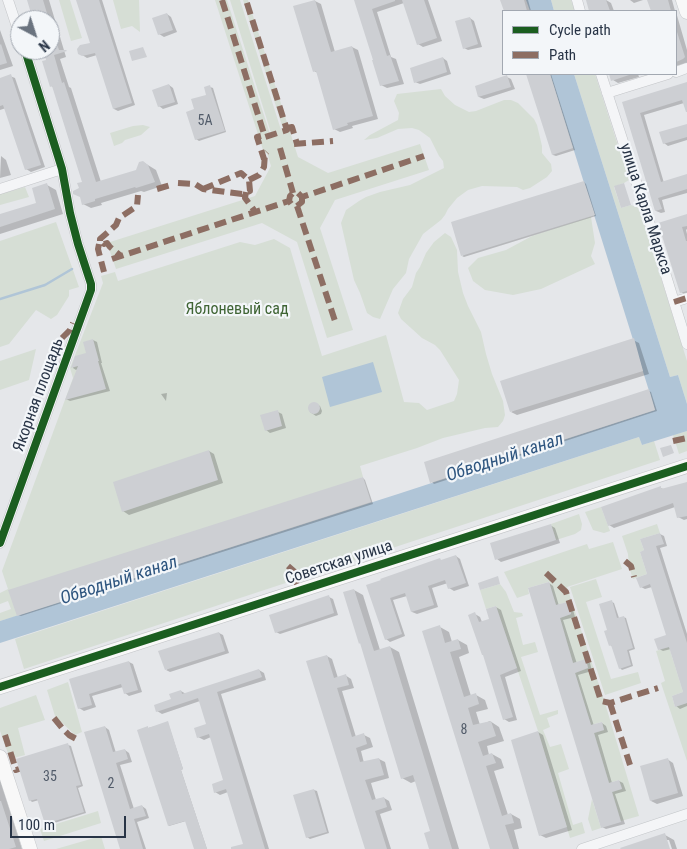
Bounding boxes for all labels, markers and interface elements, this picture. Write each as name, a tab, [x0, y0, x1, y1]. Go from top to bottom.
north arrow	[10, 10, 60, 60]
legend	[502, 10, 677, 75]
text: Cycle path	[549, 21, 611, 39]
text: N	[36, 37, 52, 55]
text: Path	[549, 46, 576, 64]
house number: 5А	[198, 113, 212, 129]
street label: улица Карла Маркса	[615, 141, 675, 277]
park label: Яблоневый сад	[186, 300, 288, 320]
street label: Якорная площадь	[10, 336, 68, 454]
water label: Обводный канал	[444, 429, 566, 487]
street label: Советская улица	[283, 537, 395, 589]
water label: Обводный канал	[58, 552, 180, 610]
house number: 8	[461, 722, 467, 738]
house number: 35	[43, 769, 57, 785]
house number: 2	[108, 776, 114, 792]
scale bar	[12, 806, 129, 838]
text: 100 m	[18, 816, 55, 834]

